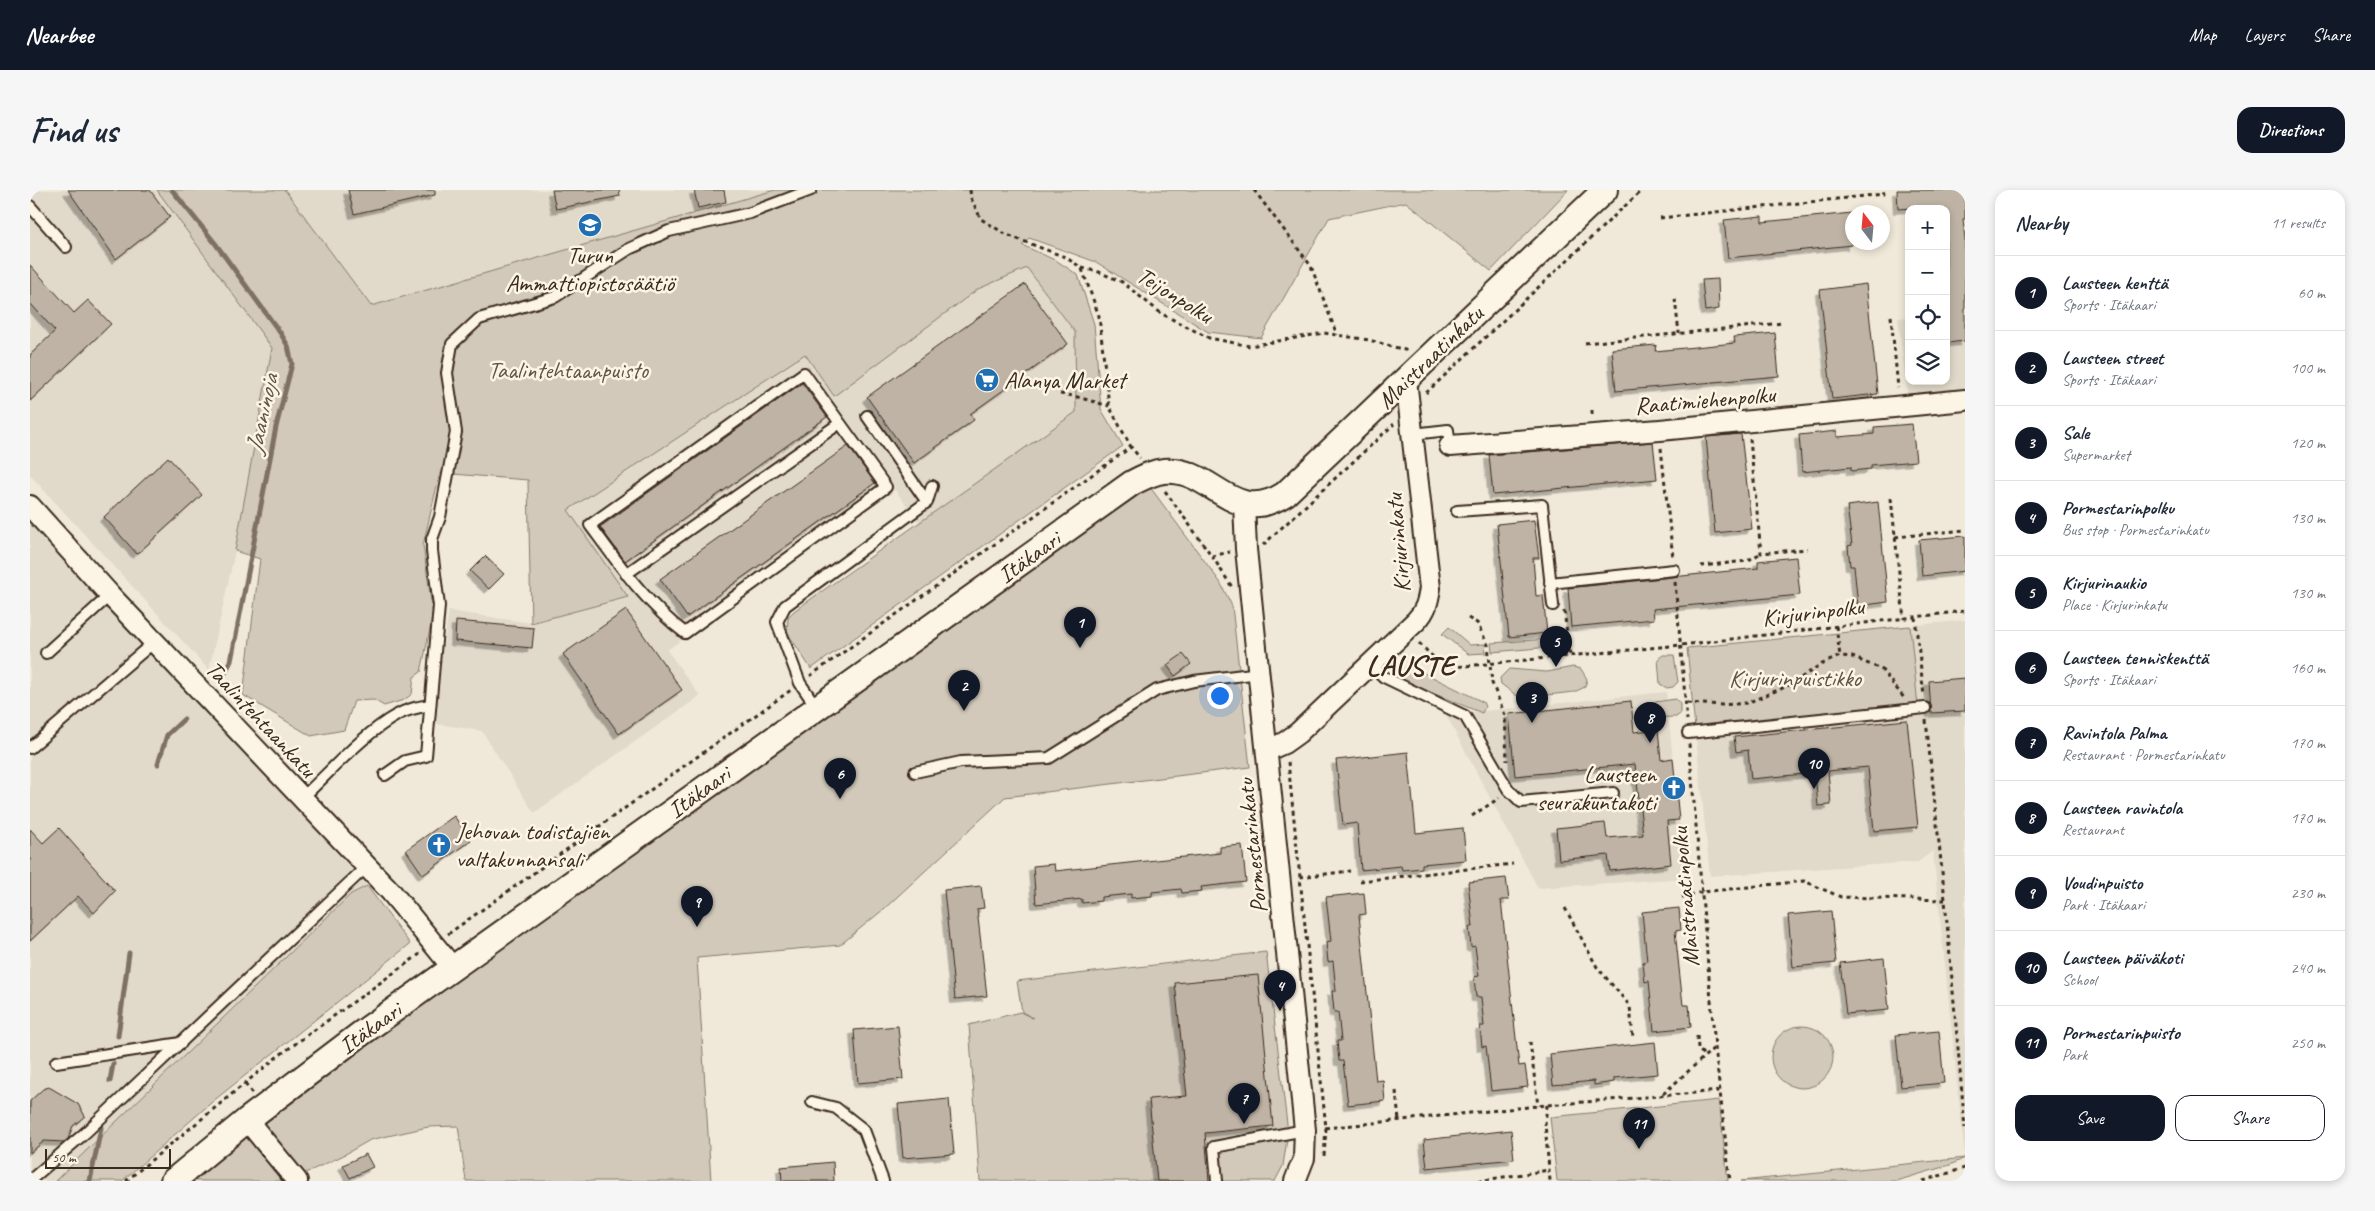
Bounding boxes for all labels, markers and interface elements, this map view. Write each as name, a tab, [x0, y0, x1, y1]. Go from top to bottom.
text: Nearbee	[25, 20, 93, 50]
text: Map	[2189, 24, 2217, 46]
text: Layers	[2245, 24, 2284, 46]
text: Share	[2312, 24, 2350, 46]
button: Directions	[2237, 107, 2345, 153]
text: Find us	[30, 108, 117, 153]
north arrow	[1845, 205, 1890, 250]
map controls	[1905, 205, 1950, 385]
button: +	[1905, 205, 1950, 250]
text: Nearby	[2015, 210, 2068, 236]
school or university icon: Turun Ammattiopistosäätiö	[577, 212, 603, 238]
text: 11 results	[2271, 213, 2325, 233]
place label: Turun Ammattiopistosäätiö	[506, 240, 676, 298]
button: −	[1905, 250, 1950, 295]
street label: Teijonpolku	[1131, 260, 1221, 331]
text: Lausteen kenttä	[2062, 271, 2168, 295]
text: 1	[2027, 283, 2035, 303]
text: 60 m	[2298, 283, 2325, 303]
button: locate	[1905, 295, 1950, 340]
text: Sports · Itäkaari	[2062, 295, 2156, 315]
street label: Maistraatinkatu	[1371, 298, 1491, 415]
button: layers	[1905, 340, 1950, 385]
text: Lausteen street	[2062, 346, 2163, 370]
park label: Taalintehtaanpuisto	[488, 355, 650, 385]
text: 2	[2027, 358, 2035, 378]
text: 100 m	[2291, 358, 2325, 378]
place label: Alanya Market	[1004, 365, 1128, 395]
supermarket icon: Alanya Market	[974, 367, 1000, 393]
water label: Jaaninoja	[238, 370, 286, 458]
text: Sports · Itäkaari	[2062, 370, 2156, 390]
street label: Raatimiehenpolku	[1634, 379, 1779, 421]
text: Sale	[2062, 421, 2089, 445]
text: 3	[2027, 433, 2035, 453]
text: 120 m	[2291, 433, 2325, 453]
text: Supermarket	[2062, 445, 2130, 465]
street label: Kirjurinkatu	[1379, 490, 1417, 594]
text: Pormestarinpolku	[2062, 496, 2174, 520]
text: 4	[2027, 508, 2035, 528]
text: 130 m	[2291, 508, 2325, 528]
text: Bus stop · Pormestarinkatu	[2062, 520, 2209, 540]
street label: Itäkaari	[992, 522, 1069, 590]
text: Kirjurinaukio	[2062, 571, 2146, 595]
text: 5	[2028, 583, 2034, 603]
text: 130 m	[2291, 583, 2325, 603]
street label: Kirjurinpolku	[1760, 591, 1868, 633]
text: Place · Kirjurinkatu	[2062, 595, 2167, 615]
pin: 1	[1064, 607, 1096, 648]
pin: 5	[1540, 626, 1572, 667]
text: Lausteen tenniskenttä	[2062, 646, 2208, 670]
district label: LAUSTE	[1366, 647, 1459, 684]
street label: Taalintehtaankatu	[199, 654, 324, 785]
text: 6	[2027, 658, 2035, 678]
text: 160 m	[2291, 658, 2325, 678]
park label: Kirjurinpuistikko	[1729, 663, 1863, 693]
pin: 2	[948, 670, 980, 711]
text: Sports · Itäkaari	[2062, 670, 2156, 690]
pin: 3	[1516, 682, 1548, 723]
your location	[1207, 683, 1233, 709]
pin: 8	[1634, 702, 1666, 743]
text: Ravintola Palma	[2062, 721, 2166, 745]
text: 7	[2027, 733, 2035, 753]
text: 170 m	[2291, 733, 2325, 753]
text: Restaurant · Pormestarinkatu	[2062, 745, 2225, 765]
pin: 10	[1798, 748, 1830, 789]
street label: Itäkaari	[662, 757, 739, 825]
pin: 6	[824, 758, 856, 799]
place label: Lausteen seurakuntakoti	[1537, 759, 1659, 817]
street label: Pormestarinkatu	[1230, 775, 1274, 915]
church icon: Lausteen seurakuntakoti	[1661, 775, 1687, 801]
text: Lausteen ravintola	[2062, 796, 2182, 820]
text: 8	[2027, 808, 2035, 828]
text: 170 m	[2291, 808, 2325, 828]
place label: Jehovan todistajien valtakunnansali	[455, 816, 610, 874]
text: Restaurant	[2062, 820, 2124, 840]
street label: Maistraatinpolku	[1664, 824, 1706, 968]
church icon: Jehovan todistajien valtakunnansali	[426, 832, 452, 858]
text: Voudinpuisto	[2062, 871, 2142, 895]
text: 9	[2027, 883, 2035, 903]
text: 230 m	[2291, 883, 2325, 903]
pin: 9	[681, 886, 713, 927]
text: Park · Itäkaari	[2062, 895, 2145, 915]
text: Lausteen päiväkoti	[2062, 946, 2183, 970]
text: 10	[2024, 958, 2038, 978]
text: 240 m	[2291, 958, 2325, 978]
pin: 4	[1264, 970, 1296, 1011]
text: School	[2062, 970, 2096, 990]
street label: Itäkaari	[333, 993, 410, 1061]
text: Pormestarinpuisto	[2062, 1021, 2180, 1045]
text: 11	[2024, 1033, 2038, 1053]
text: 250 m	[2291, 1033, 2325, 1053]
text: Park	[2062, 1045, 2087, 1065]
pin: 7	[1228, 1083, 1260, 1124]
button: Save	[2015, 1095, 2165, 1141]
button: Share	[2175, 1095, 2325, 1141]
pin: 11	[1623, 1108, 1655, 1149]
scale bar	[45, 1146, 171, 1169]
text: 50 m	[52, 1149, 76, 1166]

